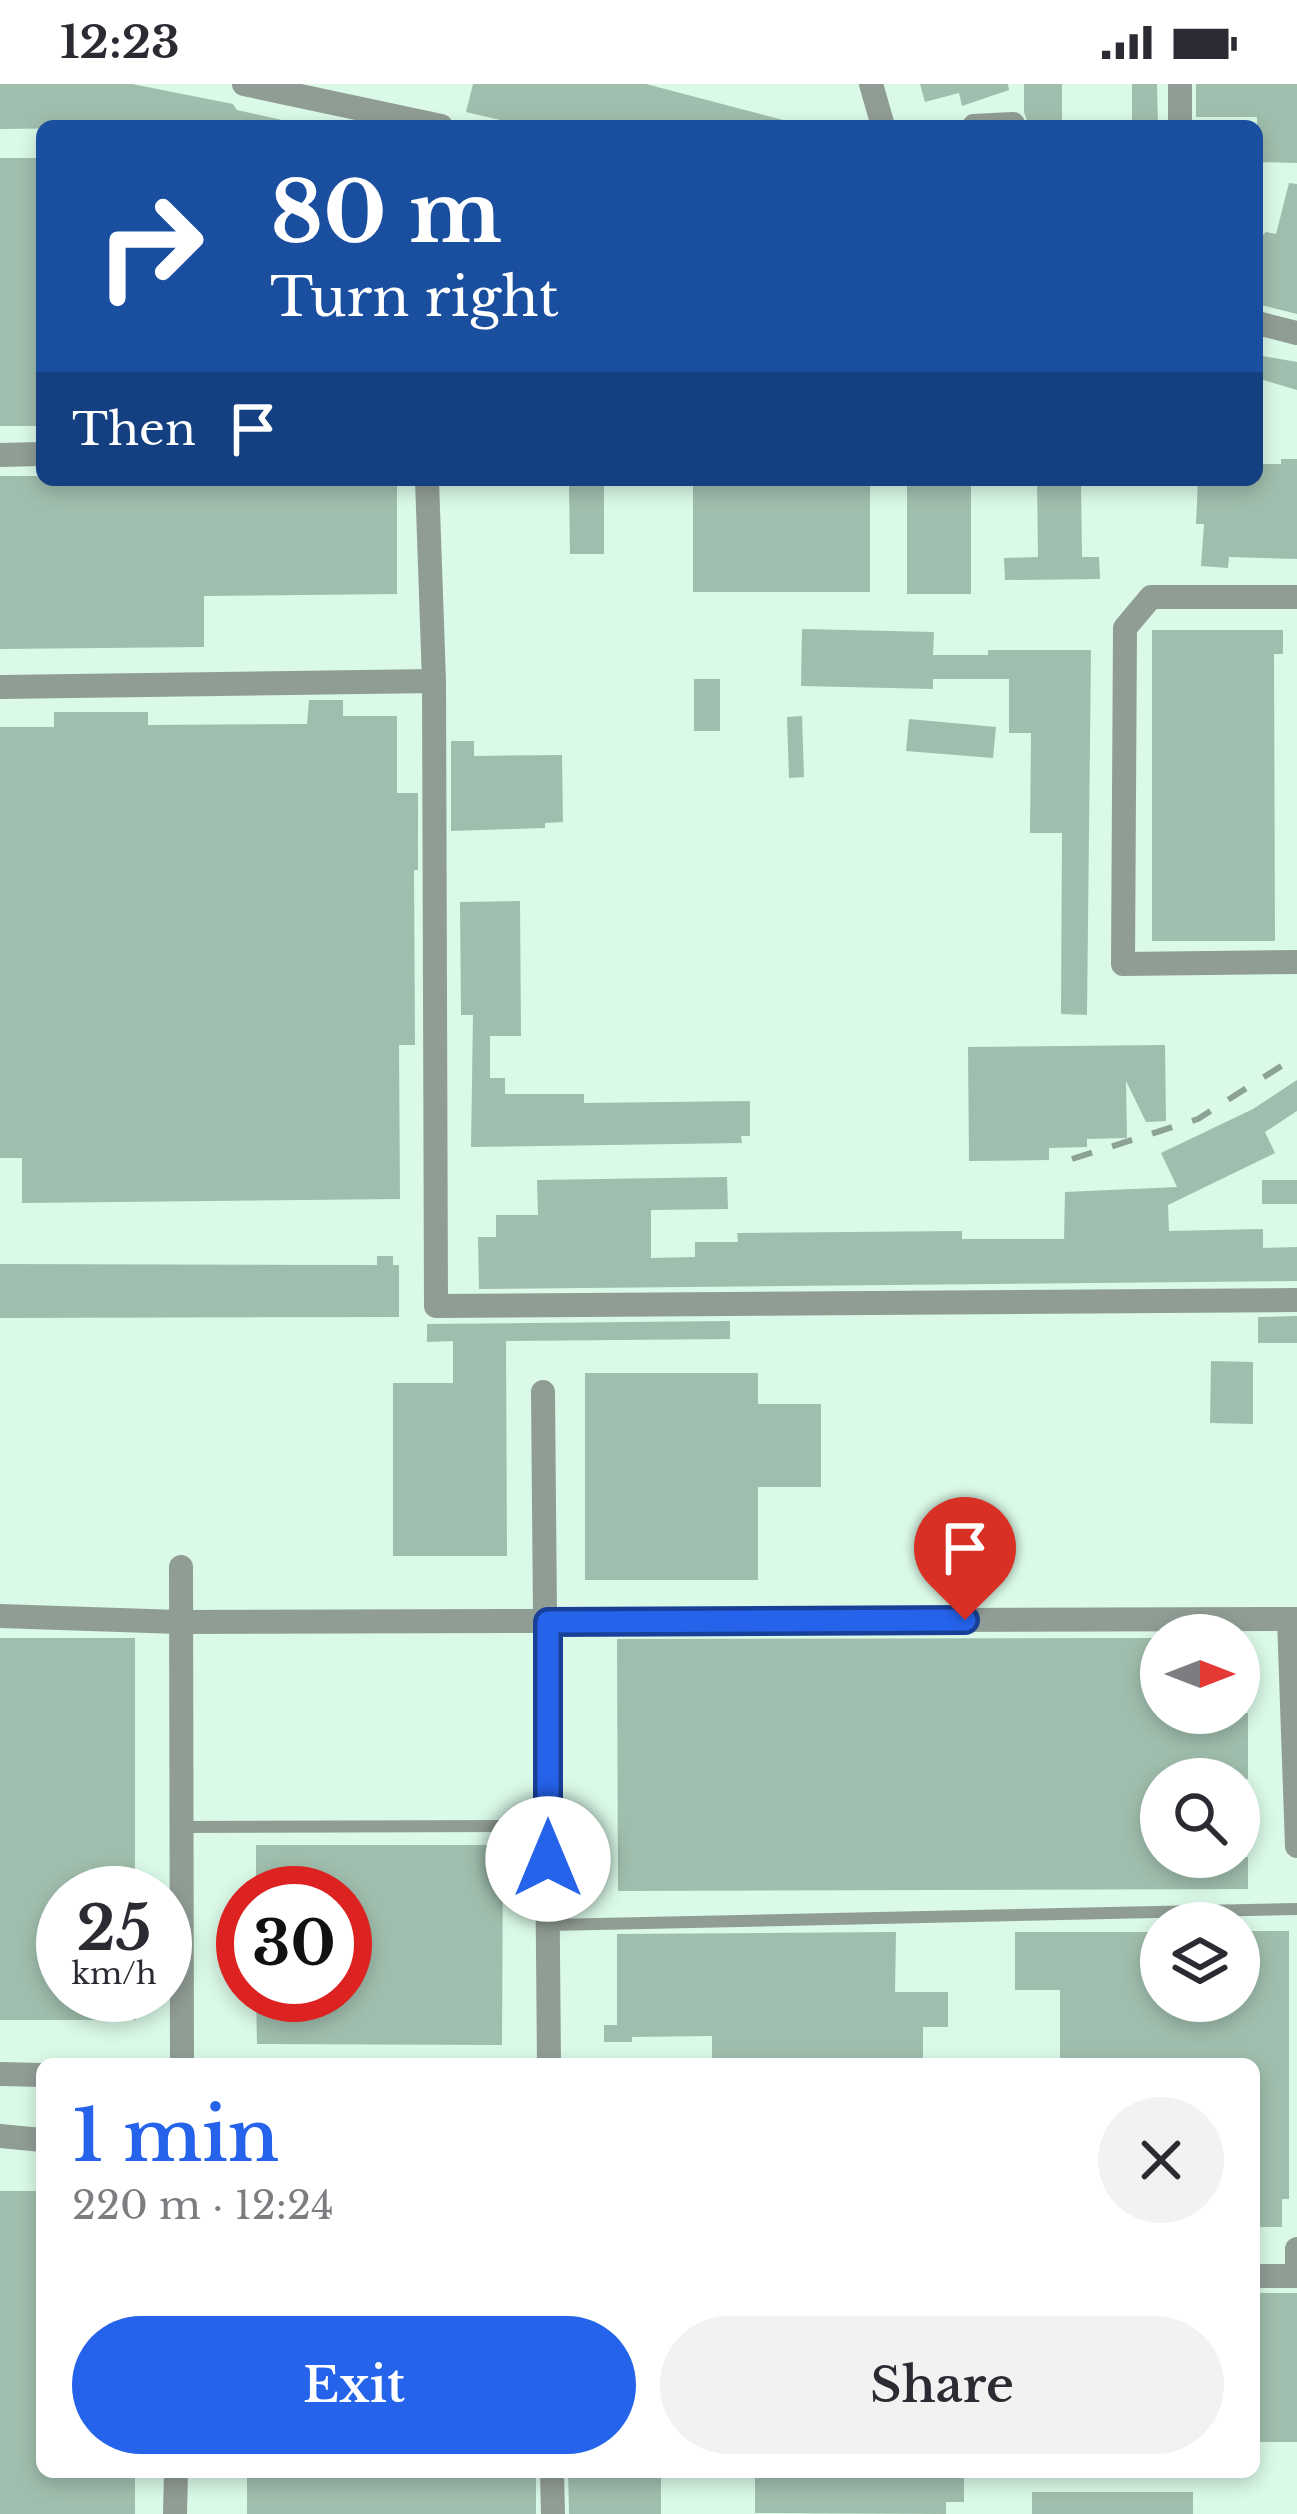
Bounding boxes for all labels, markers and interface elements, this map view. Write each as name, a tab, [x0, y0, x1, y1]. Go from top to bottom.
text: 12:23	[60, 14, 180, 70]
text: 80 m	[270, 161, 502, 265]
icon: right	[72, 168, 228, 324]
text: Turn right	[270, 264, 559, 331]
icon: arrive	[220, 396, 286, 462]
text: Then	[72, 401, 196, 457]
pin	[914, 1497, 1016, 1620]
icon: arrive	[932, 1515, 998, 1581]
north arrow	[1140, 1614, 1260, 1734]
map controls	[1140, 1614, 1260, 2022]
button: search	[1140, 1758, 1260, 1878]
position arrow	[485, 1796, 611, 1922]
speed limit sign: 30	[216, 1866, 372, 2022]
text: 25	[77, 1892, 151, 1966]
button: layers	[1140, 1902, 1260, 2022]
text: km/h	[71, 1955, 157, 1992]
text: 1 min	[72, 2091, 279, 2180]
button: close	[1098, 2097, 1224, 2223]
text: 220 m · 12:24	[72, 2181, 334, 2230]
button: Exit	[72, 2316, 636, 2454]
button: Share	[660, 2316, 1224, 2454]

